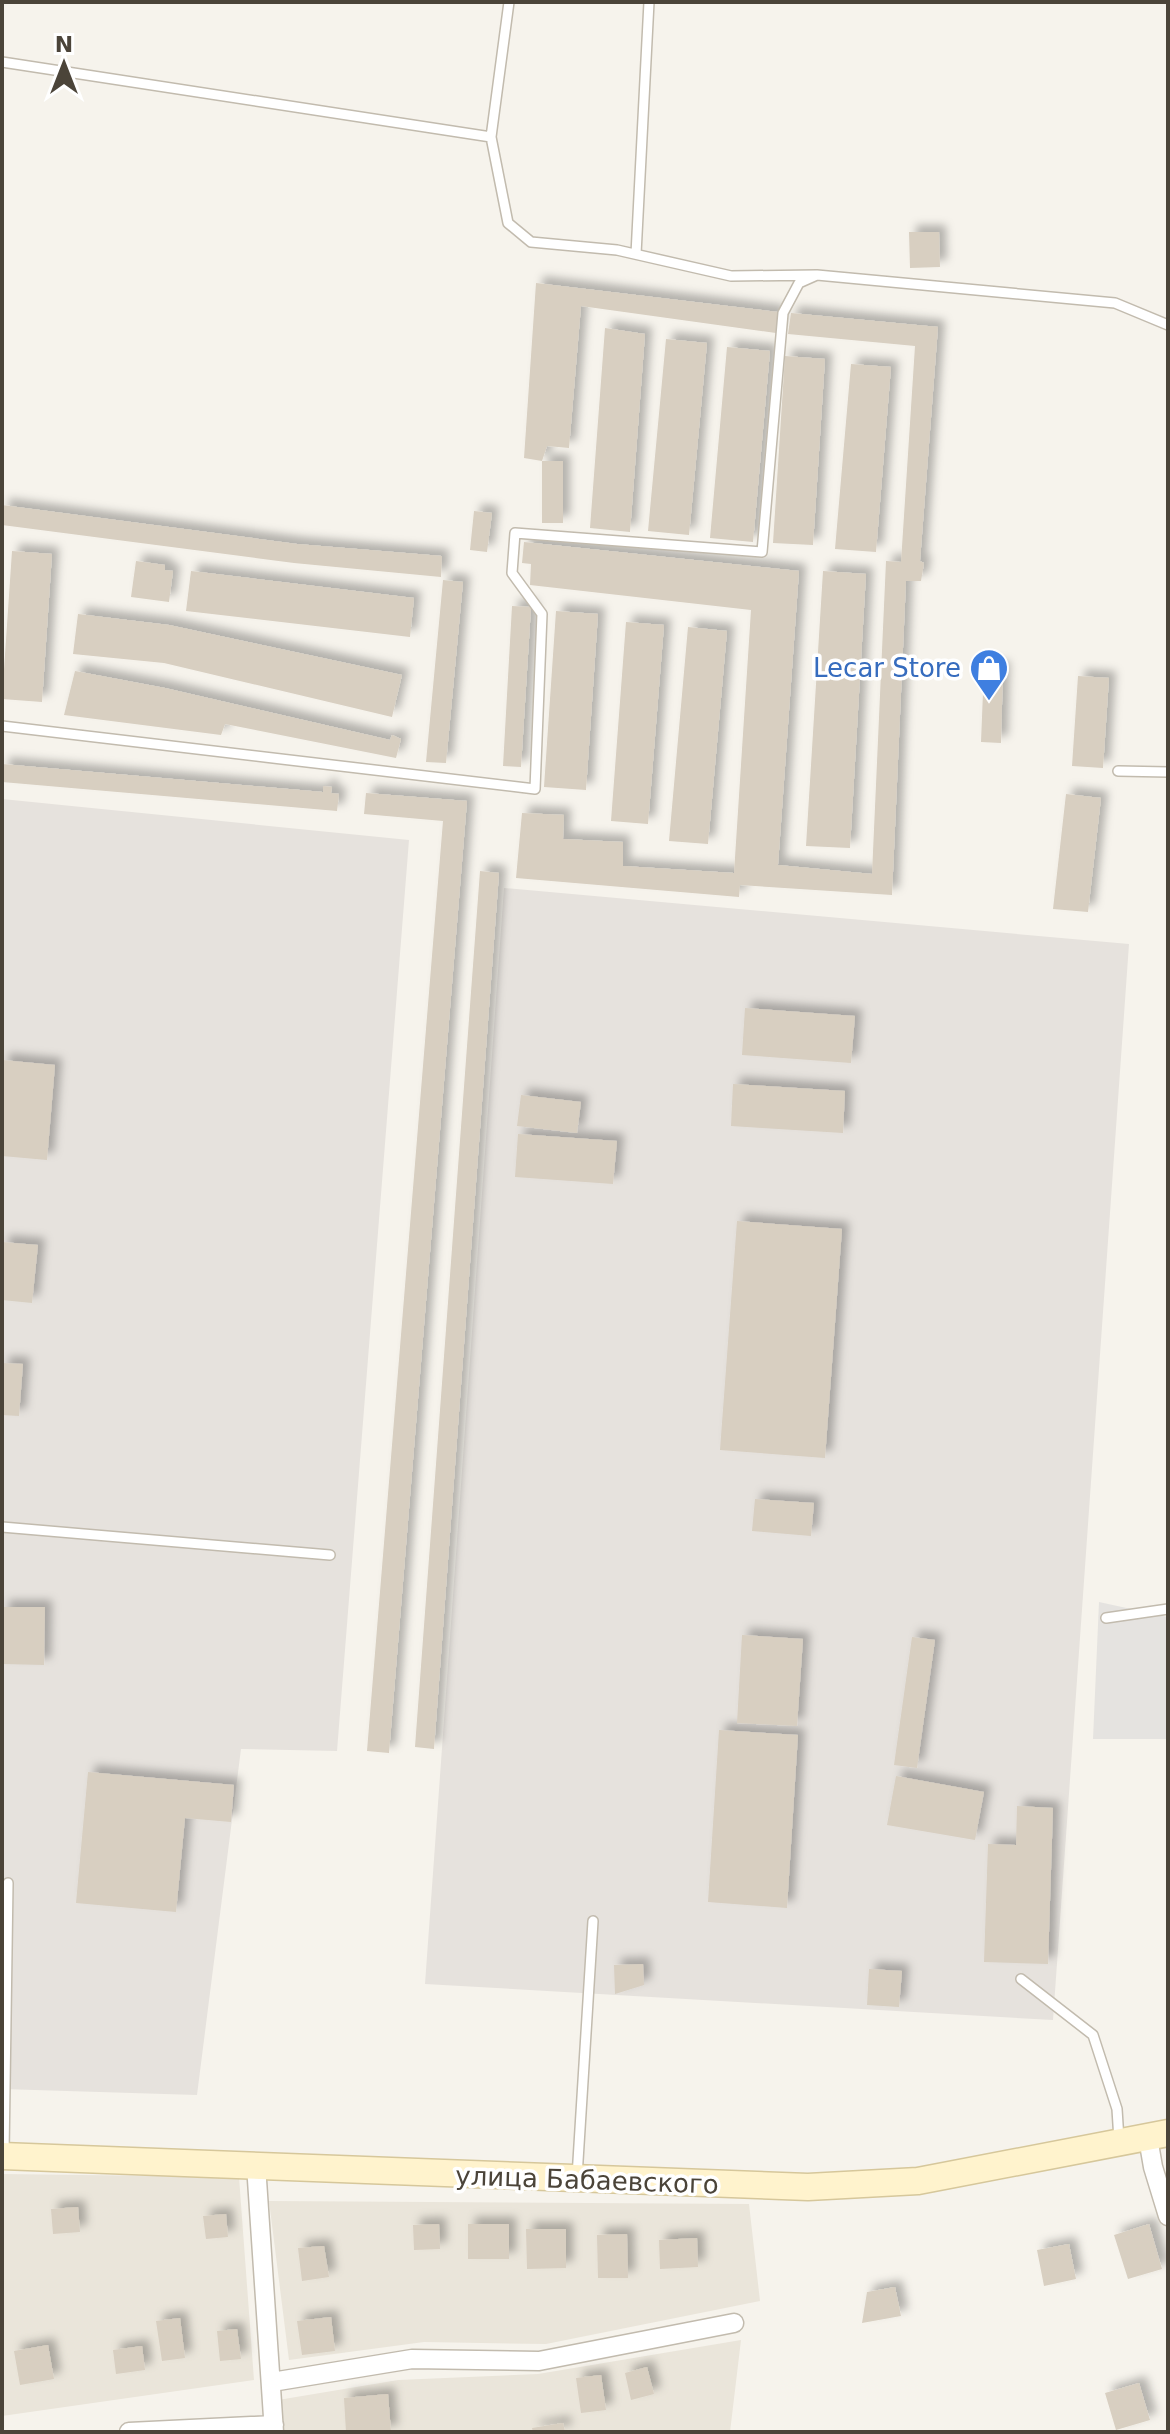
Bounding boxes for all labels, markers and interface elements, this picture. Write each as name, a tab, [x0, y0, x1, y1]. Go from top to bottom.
north arrow	[24, 24, 104, 104]
text: N	[55, 32, 73, 57]
shop icon: Lecar Store	[968, 647, 1010, 702]
place label: Lecar Store	[813, 653, 961, 683]
street label: улица Бабаевского	[455, 2160, 719, 2200]

